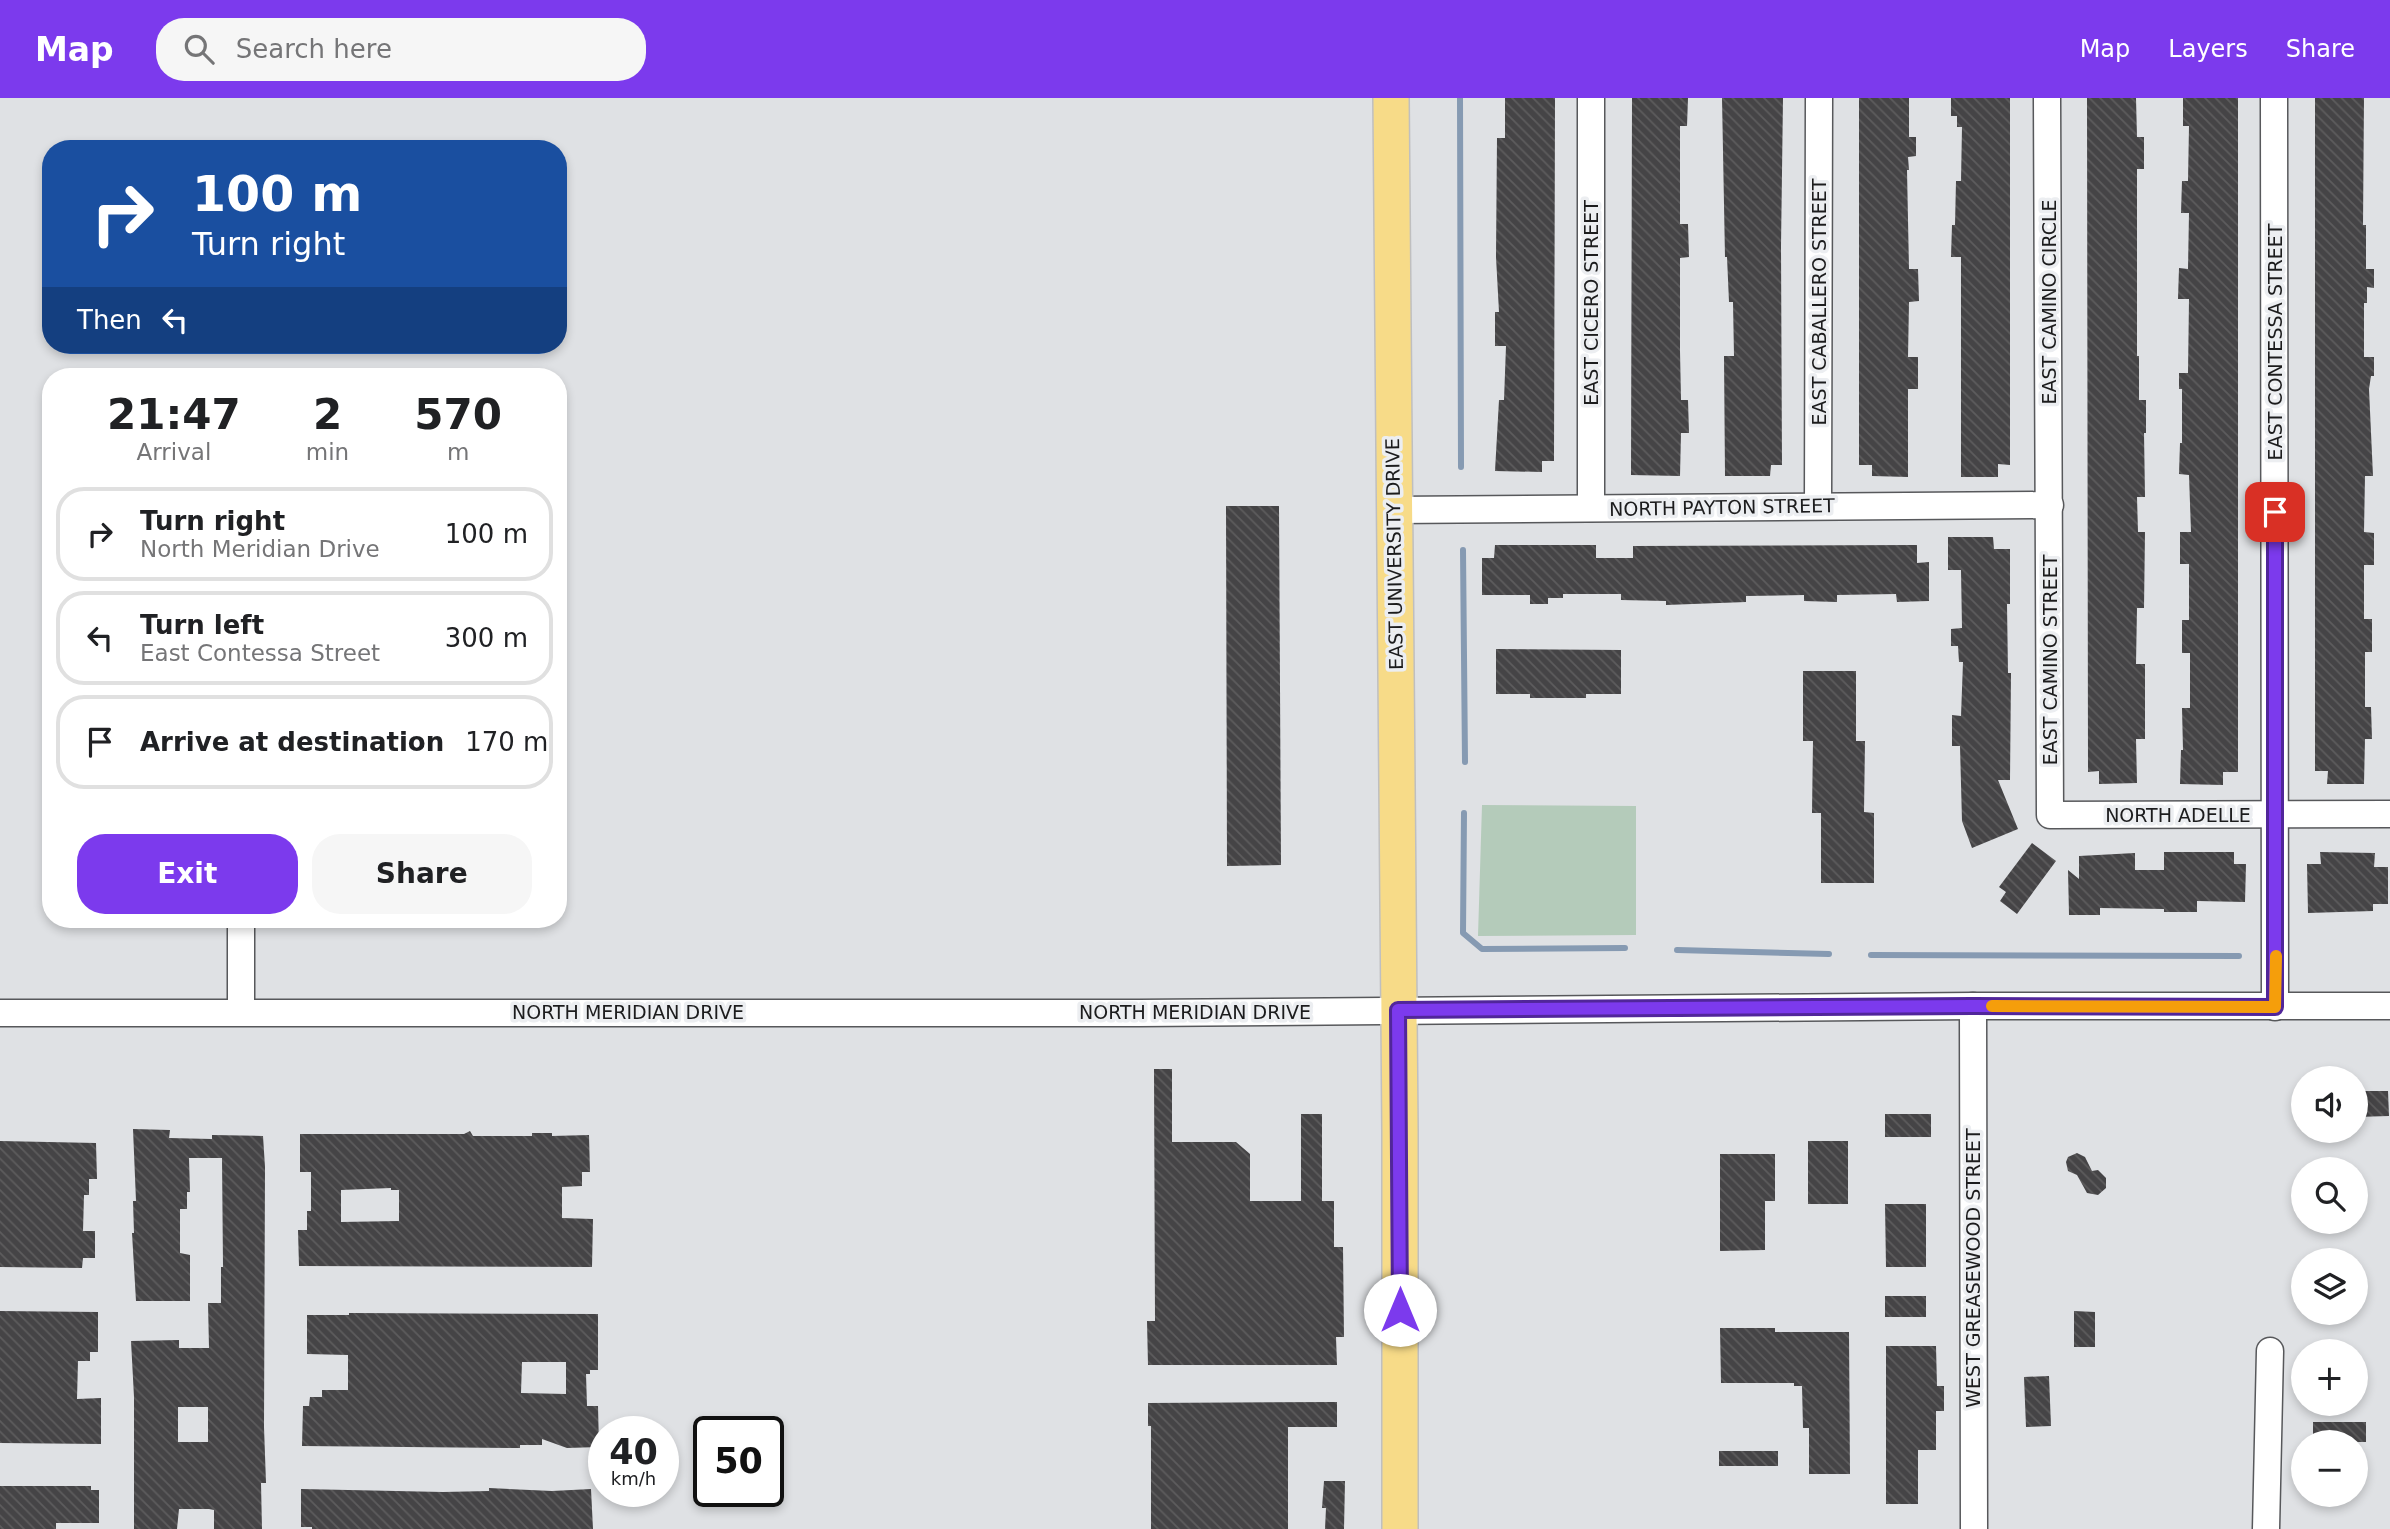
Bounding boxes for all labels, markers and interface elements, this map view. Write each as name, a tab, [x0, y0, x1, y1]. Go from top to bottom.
search box	[156, 18, 646, 81]
text: Map	[35, 30, 114, 69]
icon: search	[180, 30, 218, 68]
text: Search here	[236, 34, 392, 64]
text: Map	[2080, 35, 2130, 63]
text: Layers	[2168, 35, 2248, 63]
text: Share	[2286, 35, 2355, 63]
text: 100 m	[192, 166, 362, 223]
icon: right	[77, 168, 168, 259]
street label: EAST CABALLERO STREET	[1808, 178, 1830, 425]
street label: EAST CAMINO CIRCLE	[2038, 199, 2060, 405]
street label: EAST CICERO STREET	[1580, 200, 1602, 406]
street label: EAST CONTESSA STREET	[2264, 223, 2286, 460]
text: Turn right	[192, 225, 345, 263]
icon: left	[156, 301, 194, 339]
text: Then	[77, 305, 142, 335]
text: 21:47	[107, 390, 241, 439]
text: 2	[313, 390, 342, 439]
text: 570	[414, 390, 502, 439]
street label: EAST UNIVERSITY DRIVE	[1381, 438, 1407, 670]
text: Arrival	[137, 439, 211, 465]
text: min	[306, 439, 349, 465]
text: m	[447, 439, 469, 465]
pin	[2245, 482, 2305, 542]
icon: arrive	[2256, 493, 2294, 531]
street label: NORTH PAYTON STREET	[1609, 494, 1835, 520]
text: Turn right	[140, 506, 285, 536]
icon: right	[81, 515, 119, 553]
text: 100 m	[445, 519, 528, 549]
text: North Meridian Drive	[140, 536, 380, 562]
street label: EAST CAMINO STREET	[2039, 554, 2061, 765]
text: Turn left	[140, 610, 264, 640]
icon: left	[81, 619, 119, 657]
text: 300 m	[445, 623, 528, 653]
text: East Contessa Street	[140, 640, 380, 666]
icon: arrive	[81, 723, 119, 761]
text: Arrive at destination	[140, 727, 444, 757]
text: 170 m	[465, 727, 548, 757]
street label: NORTH ADELLE	[2105, 804, 2251, 826]
button: Exit	[77, 834, 298, 914]
button: Share	[312, 834, 532, 914]
street label: NORTH MERIDIAN DRIVE	[512, 1001, 744, 1023]
street label: NORTH MERIDIAN DRIVE	[1079, 1001, 1311, 1023]
map controls	[2291, 1066, 2368, 1507]
button: sound	[2291, 1066, 2368, 1143]
street label: WEST GREASEWOOD STREET	[1962, 1128, 1984, 1408]
button: search	[2291, 1157, 2368, 1234]
button: layers	[2291, 1248, 2368, 1325]
position arrow	[1363, 1273, 1437, 1347]
button: +	[2291, 1339, 2368, 1416]
speed limit sign: 50	[693, 1416, 784, 1507]
button: −	[2291, 1430, 2368, 1507]
text: 40	[609, 1432, 658, 1472]
text: km/h	[611, 1468, 656, 1489]

